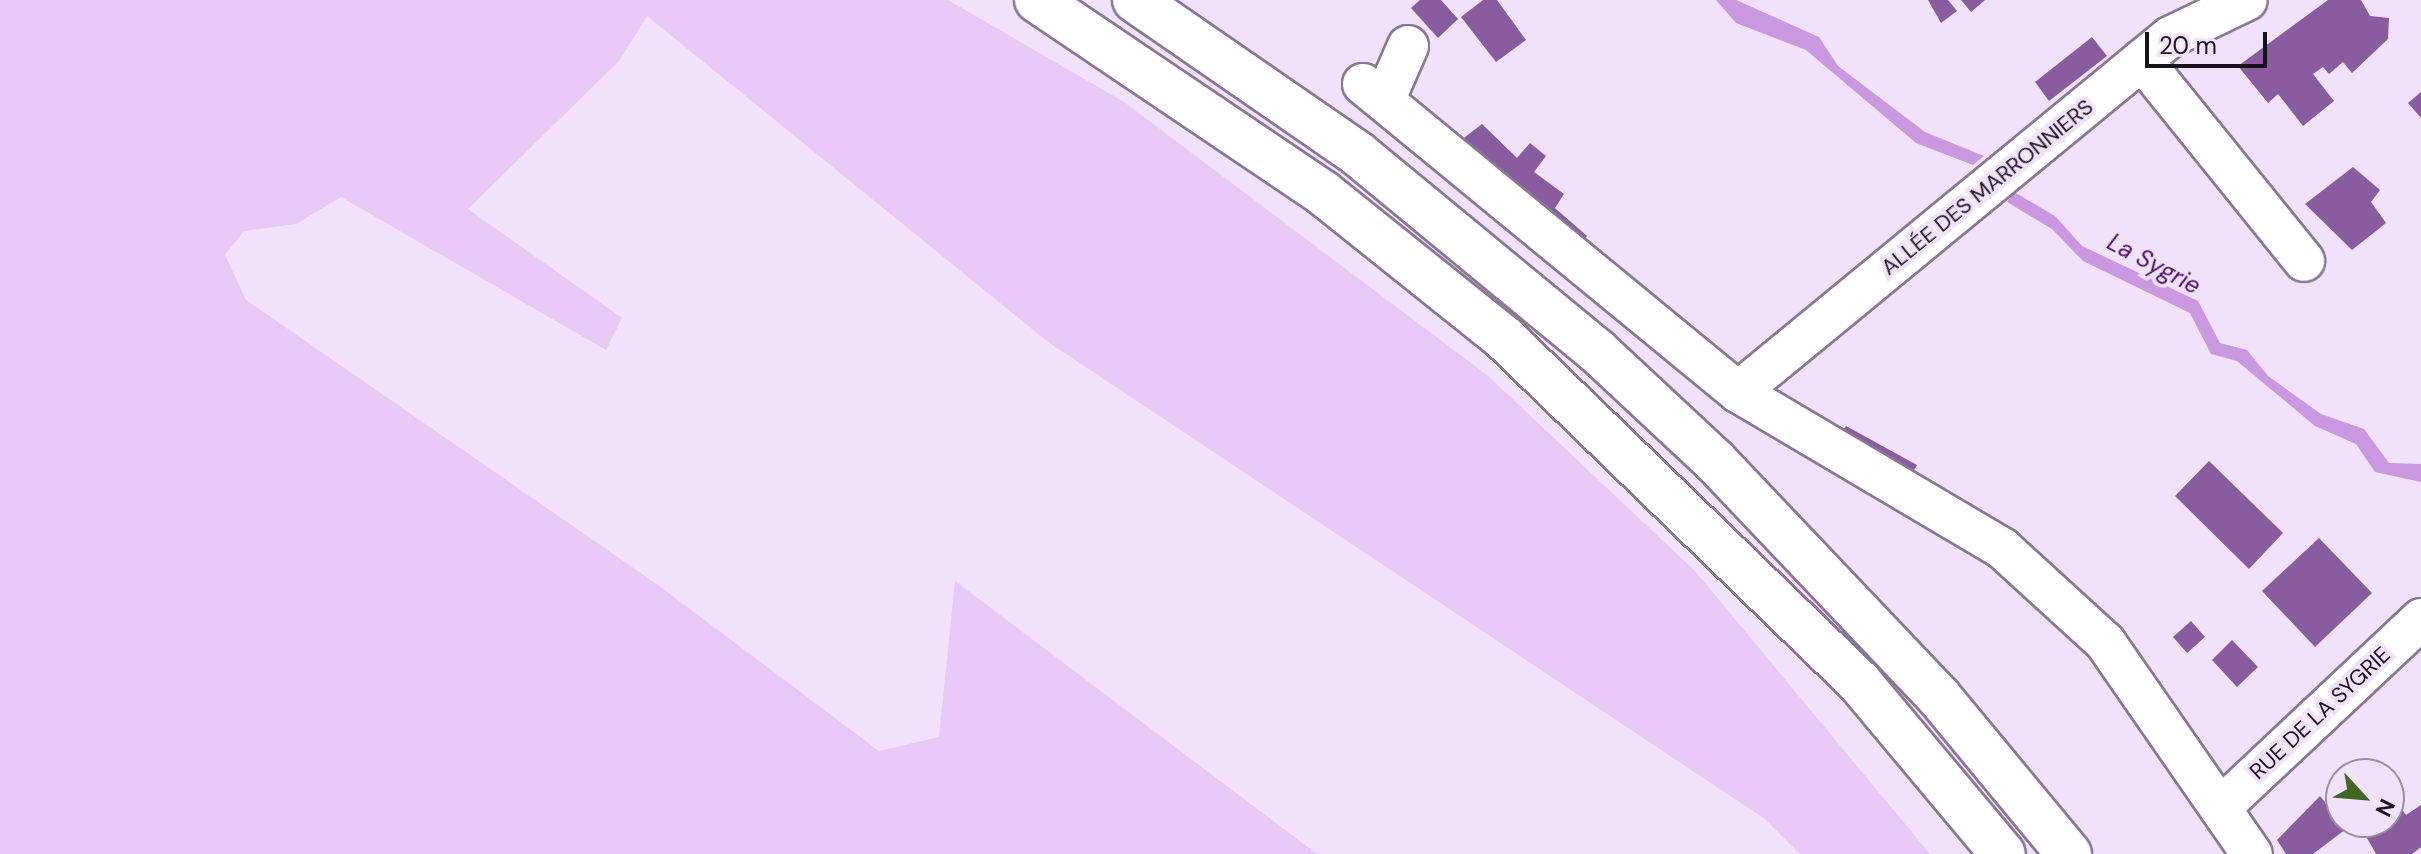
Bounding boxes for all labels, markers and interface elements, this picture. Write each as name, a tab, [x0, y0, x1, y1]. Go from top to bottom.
scale bar	[2149, 16, 2271, 66]
text: 20 m	[2159, 30, 2217, 61]
street label: ALLÉE DES MARRONNIERS	[1876, 93, 2098, 281]
water label: La Sygrie	[2103, 228, 2205, 300]
street label: RUE DE LA SYGRIE	[2244, 641, 2396, 785]
north arrow	[2325, 758, 2405, 838]
text: N	[2369, 794, 2402, 821]

